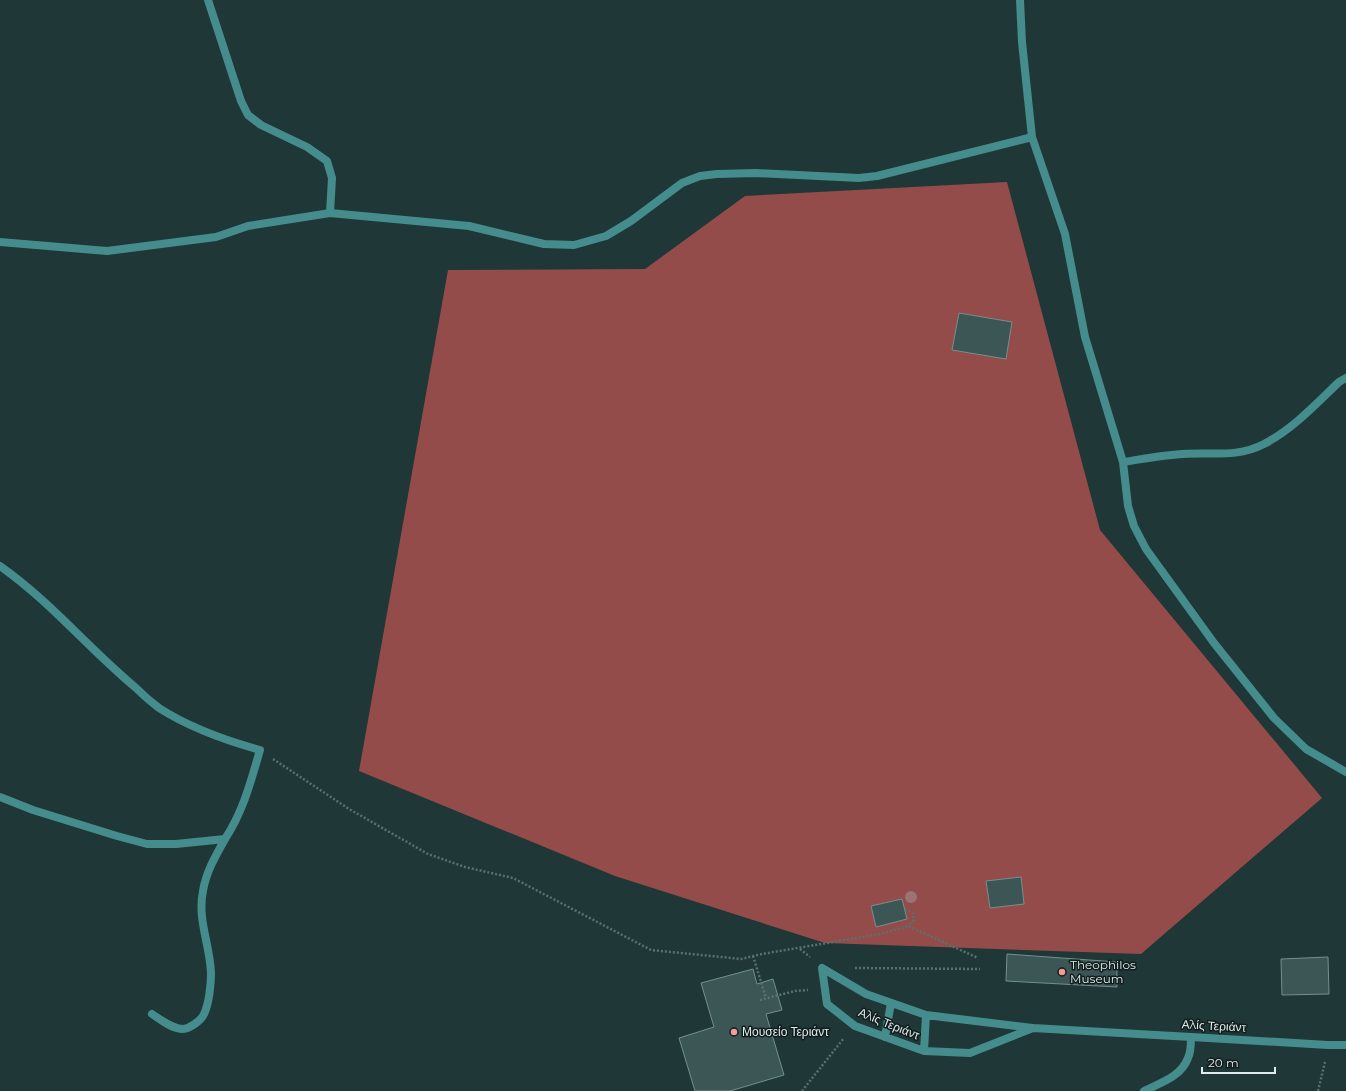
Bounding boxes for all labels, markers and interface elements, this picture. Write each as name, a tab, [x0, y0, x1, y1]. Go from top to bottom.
place label: Theophilos Museum	[1070, 957, 1136, 986]
marker: Theophilos Museum	[1057, 967, 1067, 977]
street label: Αλίς Τεριάντ	[856, 1004, 922, 1043]
street label: Αλίς Τεριάντ	[1181, 1016, 1247, 1035]
place label: Μουσείο Τεριάντ	[742, 1024, 829, 1039]
marker: Μουσείο Τεριάντ	[729, 1027, 739, 1037]
scale bar	[1202, 1049, 1275, 1075]
text: 20 m	[1208, 1055, 1239, 1070]

